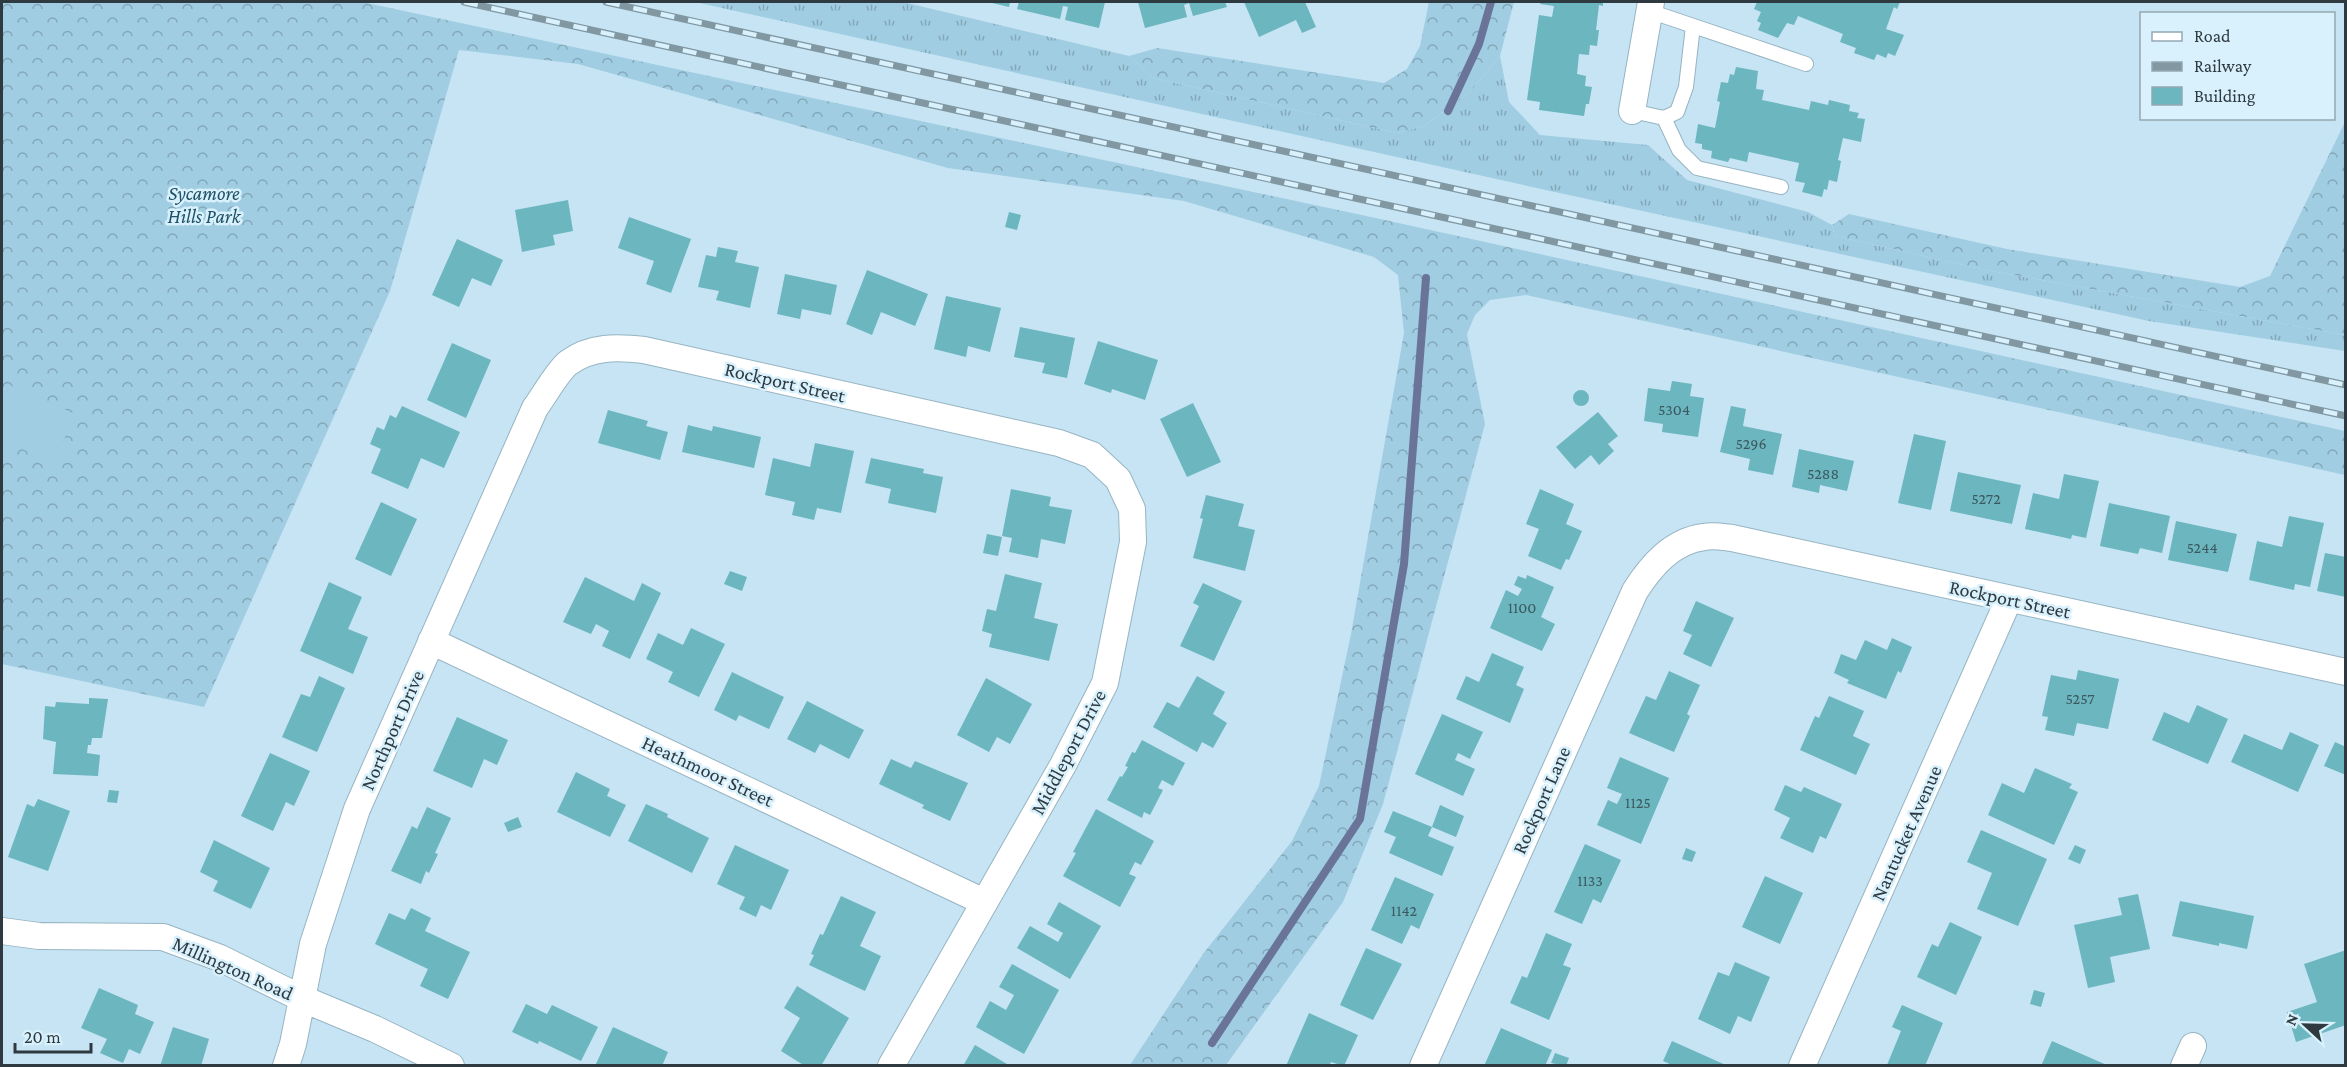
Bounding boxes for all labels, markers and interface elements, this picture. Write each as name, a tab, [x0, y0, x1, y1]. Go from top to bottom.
legend	[2140, 12, 2335, 120]
text: Road	[2194, 26, 2231, 46]
text: Railway	[2194, 56, 2252, 76]
text: Building	[2194, 86, 2256, 106]
park label: Sycamore Hills Park	[168, 182, 242, 227]
street label: Rockport Street	[722, 357, 848, 408]
house number: 5304	[1658, 401, 1690, 418]
house number: 5296	[1735, 435, 1767, 452]
house number: 5288	[1807, 465, 1839, 482]
house number: 5272	[1971, 490, 2001, 507]
house number: 5244	[2186, 539, 2218, 556]
street label: Rockport Street	[1947, 575, 2073, 624]
house number: 1100	[1508, 599, 1536, 616]
street label: Northport Drive	[356, 666, 429, 794]
street label: Middleport Drive	[1026, 686, 1111, 819]
house number: 5257	[2065, 690, 2095, 707]
street label: Heathmoor Street	[639, 731, 777, 811]
street label: Rockport Lane	[1508, 743, 1575, 857]
street label: Nantucket Avenue	[1866, 762, 1946, 904]
house number: 1125	[1625, 794, 1651, 811]
house number: 1133	[1577, 872, 1603, 889]
house number: 1142	[1391, 902, 1418, 919]
street label: Millington Road	[169, 932, 297, 1005]
north arrow	[2275, 995, 2335, 1055]
text: N	[2282, 1011, 2302, 1028]
scale bar	[15, 1016, 92, 1054]
text: 20 m	[24, 1027, 61, 1047]

